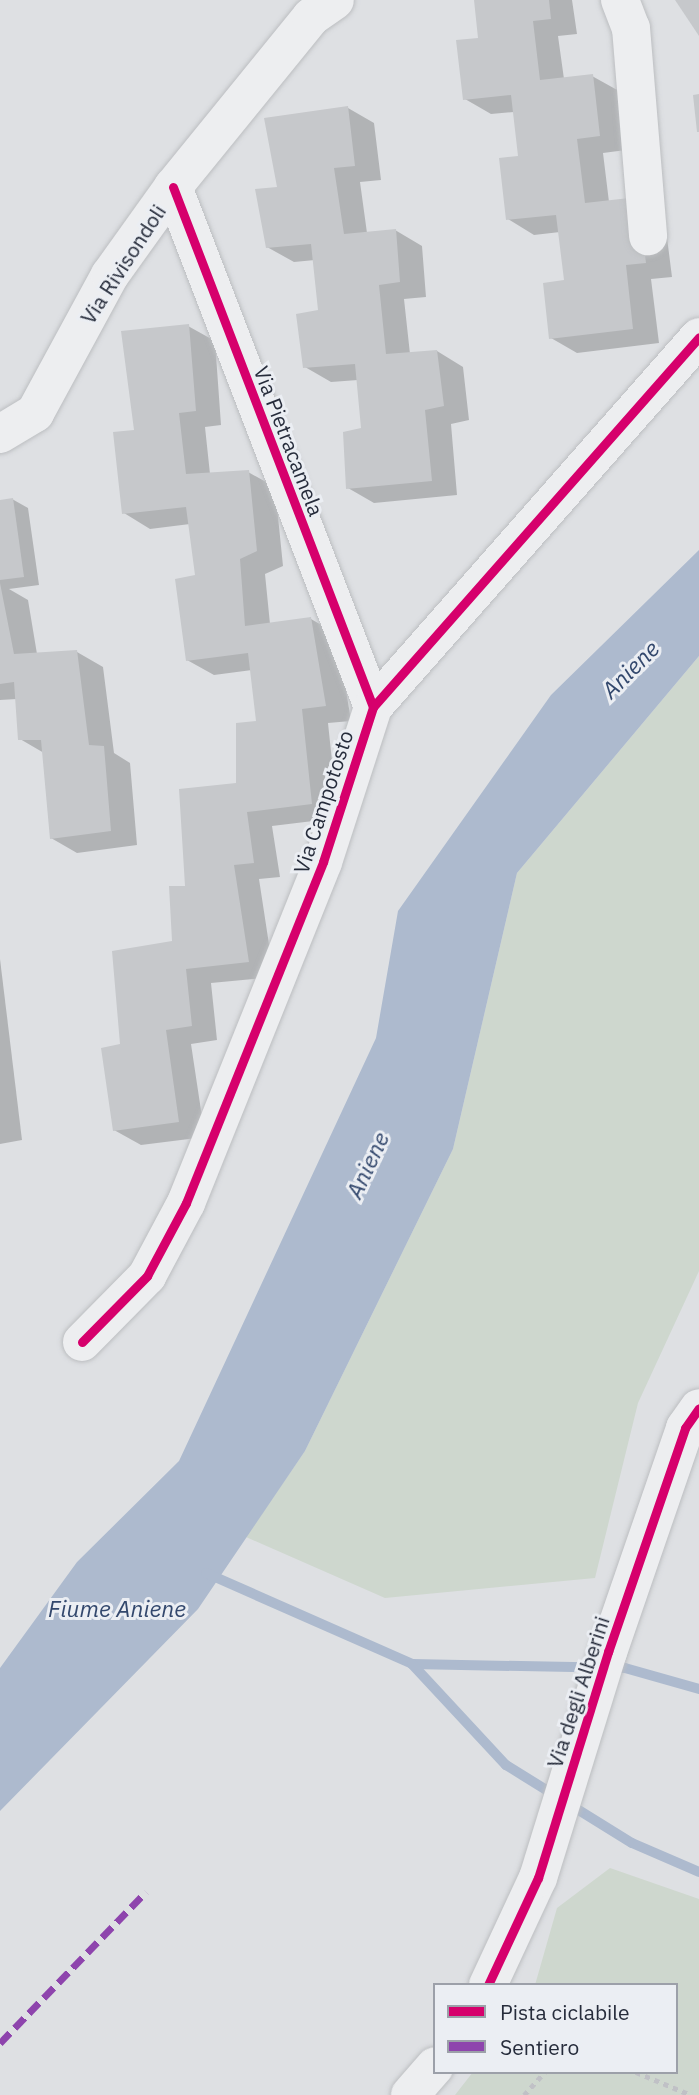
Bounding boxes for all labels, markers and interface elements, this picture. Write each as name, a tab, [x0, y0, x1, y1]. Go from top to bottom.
street label: Via Rivisondoli	[75, 200, 171, 328]
street label: Via Pietracamela	[249, 363, 329, 519]
water label: Aniene	[596, 635, 664, 703]
street label: Via Campotosto	[288, 727, 358, 877]
water label: Aniene	[340, 1127, 394, 1203]
water label: Fiume Aniene	[48, 1594, 186, 1622]
street label: Via degli Alberini	[542, 1613, 614, 1771]
legend	[433, 1983, 678, 2074]
text: Pista ciclabile	[500, 1998, 630, 2026]
text: Sentiero	[500, 2033, 579, 2061]

